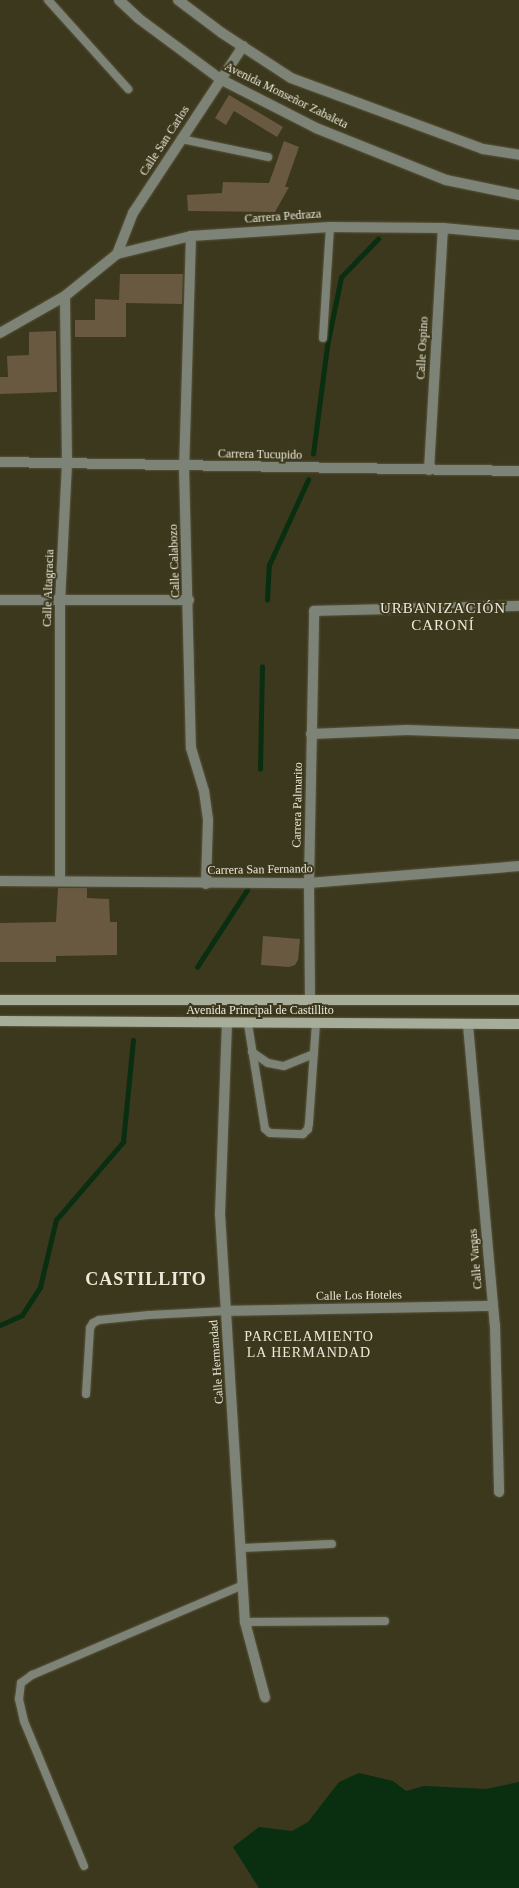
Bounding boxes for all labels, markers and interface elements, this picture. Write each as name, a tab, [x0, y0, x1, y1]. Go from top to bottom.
street label: Avenida Monseñor Zabaleta	[222, 60, 350, 132]
street label: Calle San Carlos	[137, 103, 193, 179]
street label: Carrera Pedraza	[244, 207, 322, 227]
street label: Calle Ospino	[414, 316, 432, 380]
street label: Carrera Tucupido	[218, 447, 302, 463]
street label: Calle Calabozo	[167, 524, 183, 598]
street label: Calle Altagracia	[40, 549, 58, 627]
district label: URBANIZACIÓN CARONÍ	[378, 599, 508, 634]
street label: Carrera Palmarito	[290, 762, 306, 848]
street label: Carrera San Fernando	[207, 862, 313, 878]
street label: Avenida Principal de Castillito	[186, 1004, 334, 1018]
street label: Calle Vargas	[466, 1228, 486, 1290]
district label: CASTILLITO	[84, 1268, 208, 1290]
street label: Calle Los Hoteles	[316, 1288, 402, 1304]
street label: Calle Hermandad	[207, 1319, 227, 1405]
district label: PARCELAMIENTO LA HERMANDAD	[243, 1329, 375, 1361]

